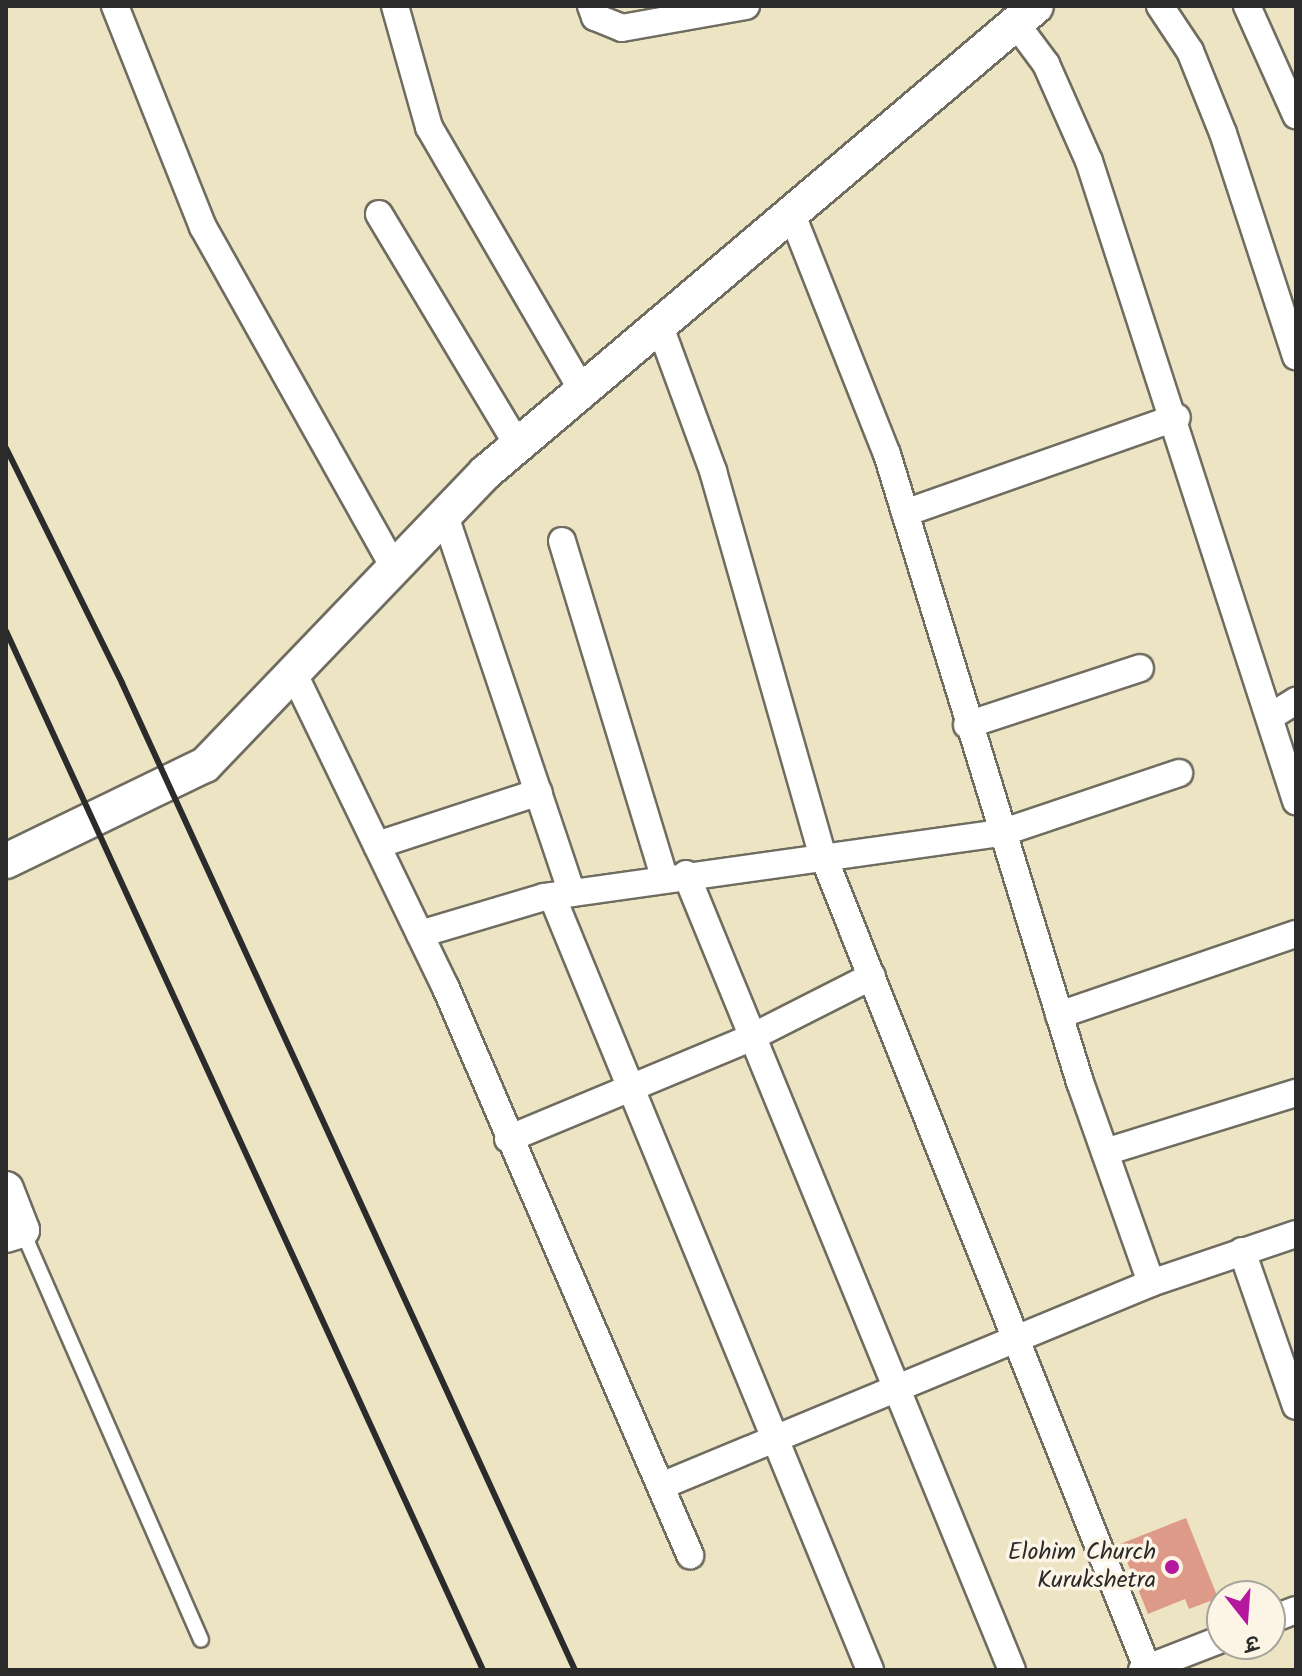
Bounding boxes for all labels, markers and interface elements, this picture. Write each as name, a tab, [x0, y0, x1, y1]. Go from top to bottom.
place label: Elohim Church Kurukshetra	[1008, 1539, 1156, 1595]
marker: Elohim Church Kurukshetra	[1163, 1558, 1181, 1576]
north arrow	[1206, 1580, 1286, 1660]
text: उ	[1241, 1623, 1264, 1660]

